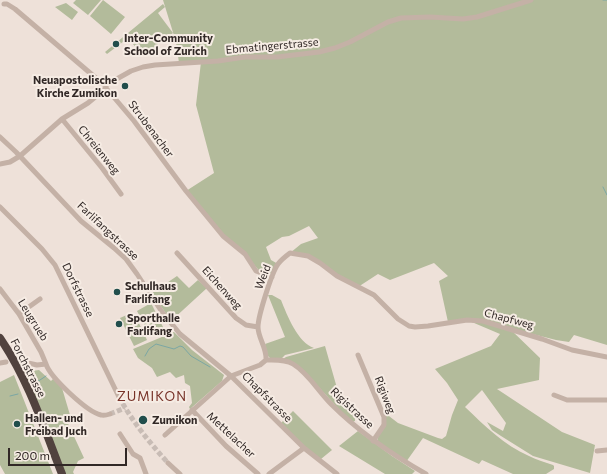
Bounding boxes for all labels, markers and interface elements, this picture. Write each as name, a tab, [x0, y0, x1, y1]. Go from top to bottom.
place label: Inter-Community School of Zurich	[124, 31, 213, 57]
street label: Ebmatingerstrasse	[225, 35, 319, 57]
marker: Inter-Community School of Zurich	[111, 39, 121, 49]
place label: Neuapostolische Kirche Zumikon	[33, 73, 117, 99]
marker: Neuapostolische Kirche Zumikon	[120, 81, 130, 91]
street label: Strubenacher	[125, 98, 177, 160]
street label: Chreienweg	[75, 123, 123, 177]
street label: Farlifangstrasse	[74, 199, 142, 263]
street label: Dorfstrasse	[59, 261, 97, 319]
street label: Weid	[252, 263, 274, 291]
street label: Eichenweg	[199, 264, 245, 312]
place label: Schulhaus Farlifang	[125, 279, 176, 305]
marker: Schulhaus Farlifang	[112, 287, 122, 297]
street label: Leugrueb	[15, 297, 51, 343]
street label: Chapfweg	[483, 306, 535, 332]
place label: Sporthalle Farlifang	[127, 311, 180, 337]
marker: Sporthalle Farlifang	[114, 319, 124, 329]
street label: Forchstrasse	[8, 337, 48, 399]
street label: Chapfstrasse	[239, 369, 295, 425]
street label: Rigiweg	[372, 374, 398, 416]
street label: Rigistrasse	[328, 385, 376, 431]
district label: ZUMIKON	[117, 389, 187, 405]
street label: Mettelacher	[204, 409, 258, 461]
place label: Hallen- und Freibad Juch	[25, 411, 87, 437]
place label: Zumikon	[152, 413, 197, 427]
marker: Zumikon	[137, 414, 149, 426]
marker: Hallen- und Freibad Juch	[12, 419, 22, 429]
scale bar	[10, 440, 129, 466]
text: 200 m	[15, 448, 50, 462]

